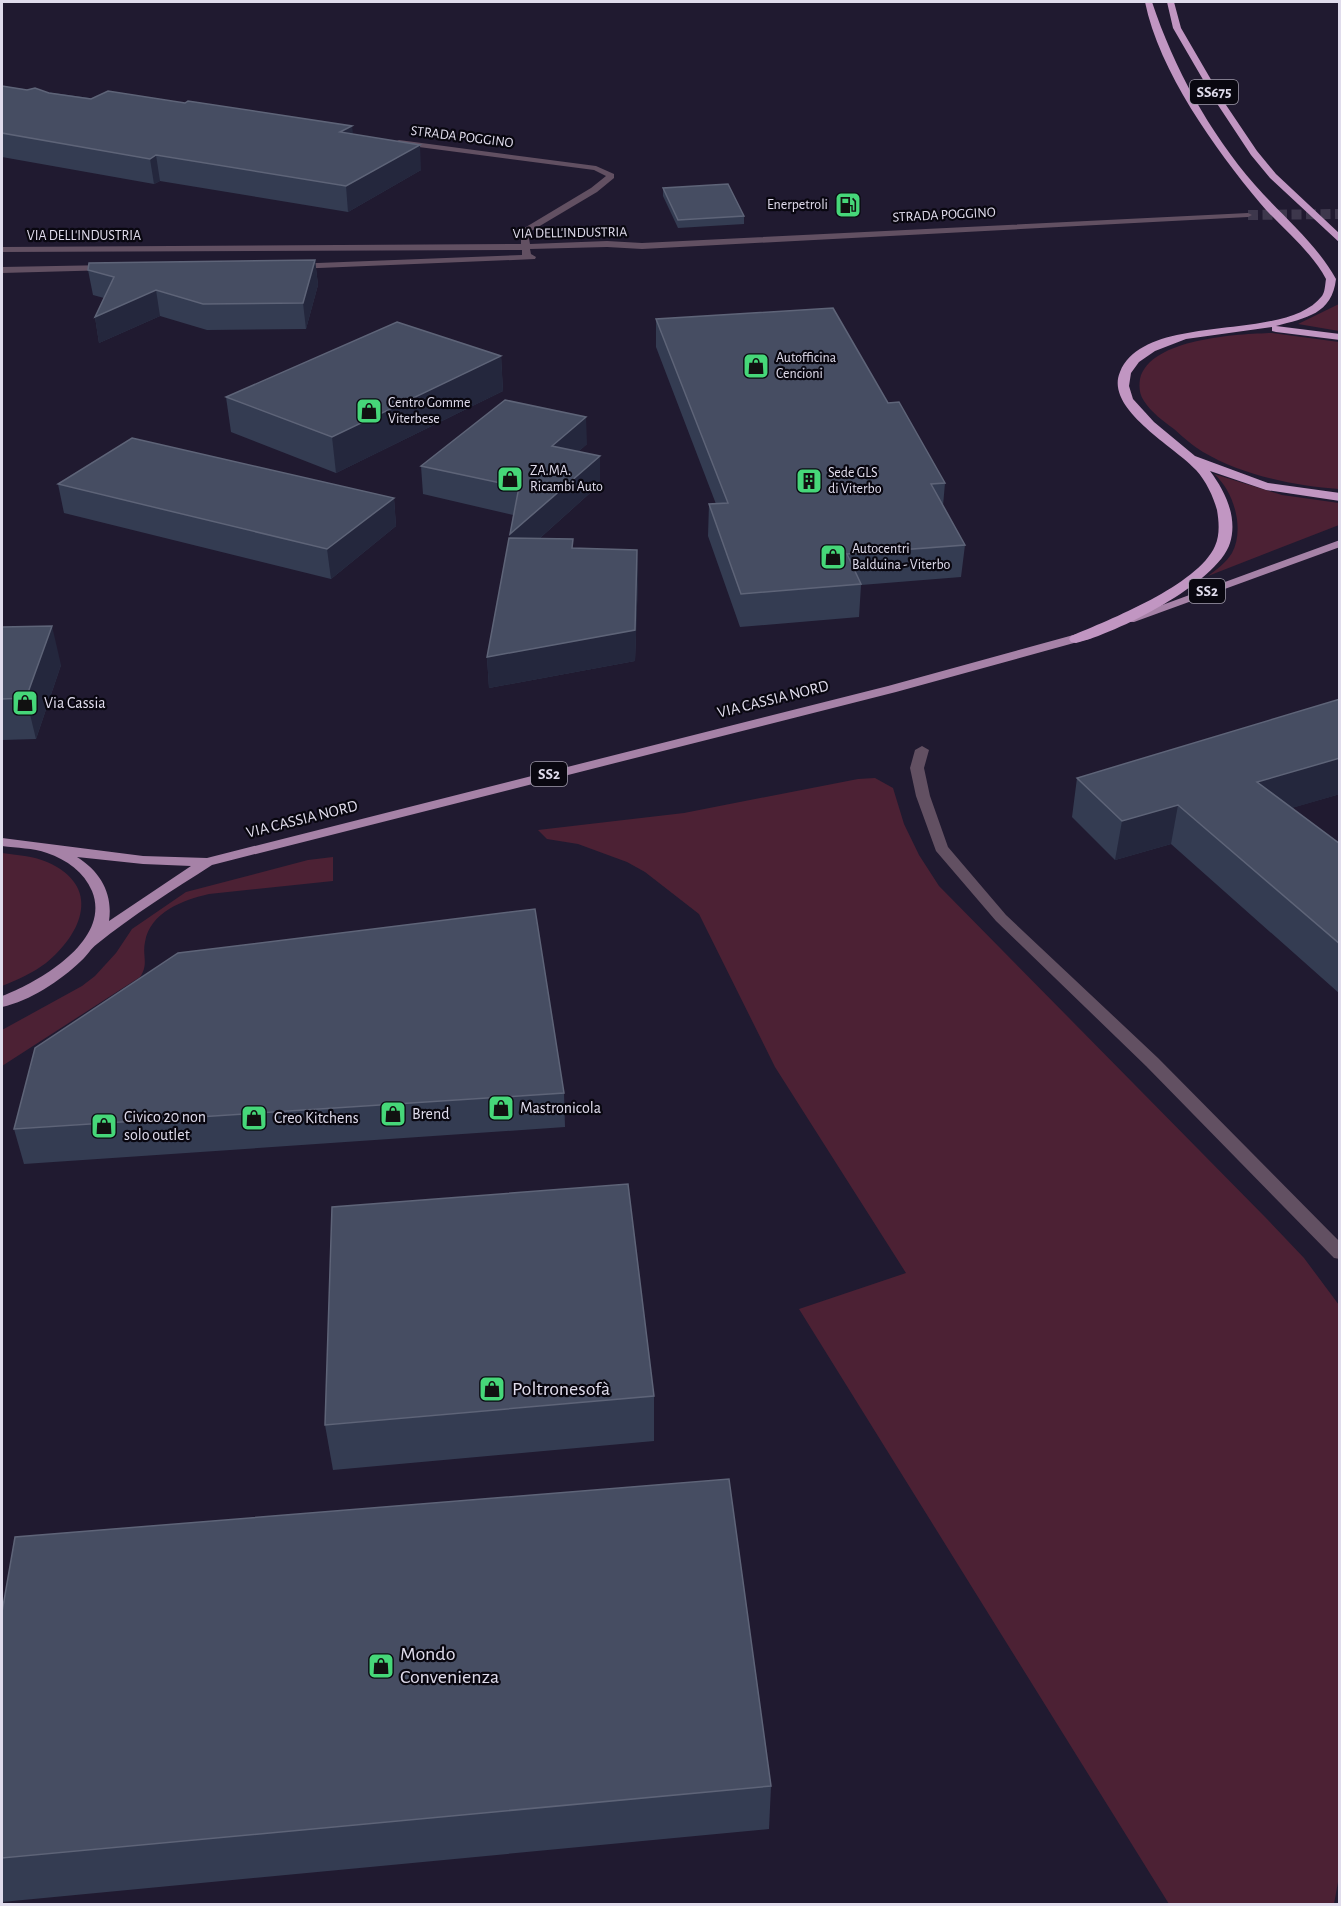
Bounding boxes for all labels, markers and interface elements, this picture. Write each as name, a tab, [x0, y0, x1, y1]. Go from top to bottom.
road number: SS675	[1190, 80, 1238, 104]
street label: STRADA POGGINO	[410, 124, 514, 150]
fuel station icon: Enerpetroli	[833, 190, 863, 220]
place label: Enerpetroli	[767, 198, 828, 212]
street label: STRADA POGGINO	[892, 205, 996, 225]
street label: VIA DELL'INDUSTRIA	[513, 225, 627, 241]
street label: VIA DELL'INDUSTRIA	[27, 229, 141, 243]
shop icon: Autofficina Cencioni	[741, 351, 771, 381]
place label: Autofficina Cencioni	[776, 351, 837, 381]
shop icon: Centro Gomme Viterbese	[354, 396, 384, 426]
place label: Centro Gomme Viterbese	[388, 396, 470, 426]
shop icon: ZA.MA. Ricambi Auto	[495, 464, 525, 494]
place label: ZA.MA. Ricambi Auto	[530, 464, 603, 494]
building icon: Sede GLS di Viterbo	[794, 466, 824, 496]
place label: Sede GLS di Viterbo	[828, 466, 882, 496]
shop icon: Autocentri Balduina - Viterbo	[818, 542, 848, 572]
place label: Autocentri Balduina - Viterbo	[852, 542, 951, 572]
road number: SS2	[1189, 579, 1225, 603]
street label: VIA CASSIA NORD	[716, 677, 830, 721]
shop icon: Via Cassia	[10, 688, 40, 718]
place label: Via Cassia	[44, 695, 106, 711]
road number: SS2	[531, 762, 567, 786]
street label: VIA CASSIA NORD	[245, 797, 359, 841]
shop icon: Mastronicola	[486, 1093, 516, 1123]
shop icon: Brend	[378, 1099, 408, 1129]
place label: Mastronicola	[520, 1100, 601, 1116]
shop icon: Creo Kitchens	[239, 1103, 269, 1133]
place label: Brend	[412, 1106, 450, 1122]
place label: Civico 20 non solo outlet	[124, 1109, 206, 1143]
place label: Creo Kitchens	[274, 1110, 359, 1126]
shop icon: Civico 20 non solo outlet	[89, 1111, 119, 1141]
shop icon: Poltronesofà	[477, 1374, 507, 1404]
place label: Poltronesofà	[512, 1379, 610, 1399]
place label: Mondo Convenienza	[400, 1644, 499, 1687]
shop icon: Mondo Convenienza	[366, 1651, 396, 1681]

